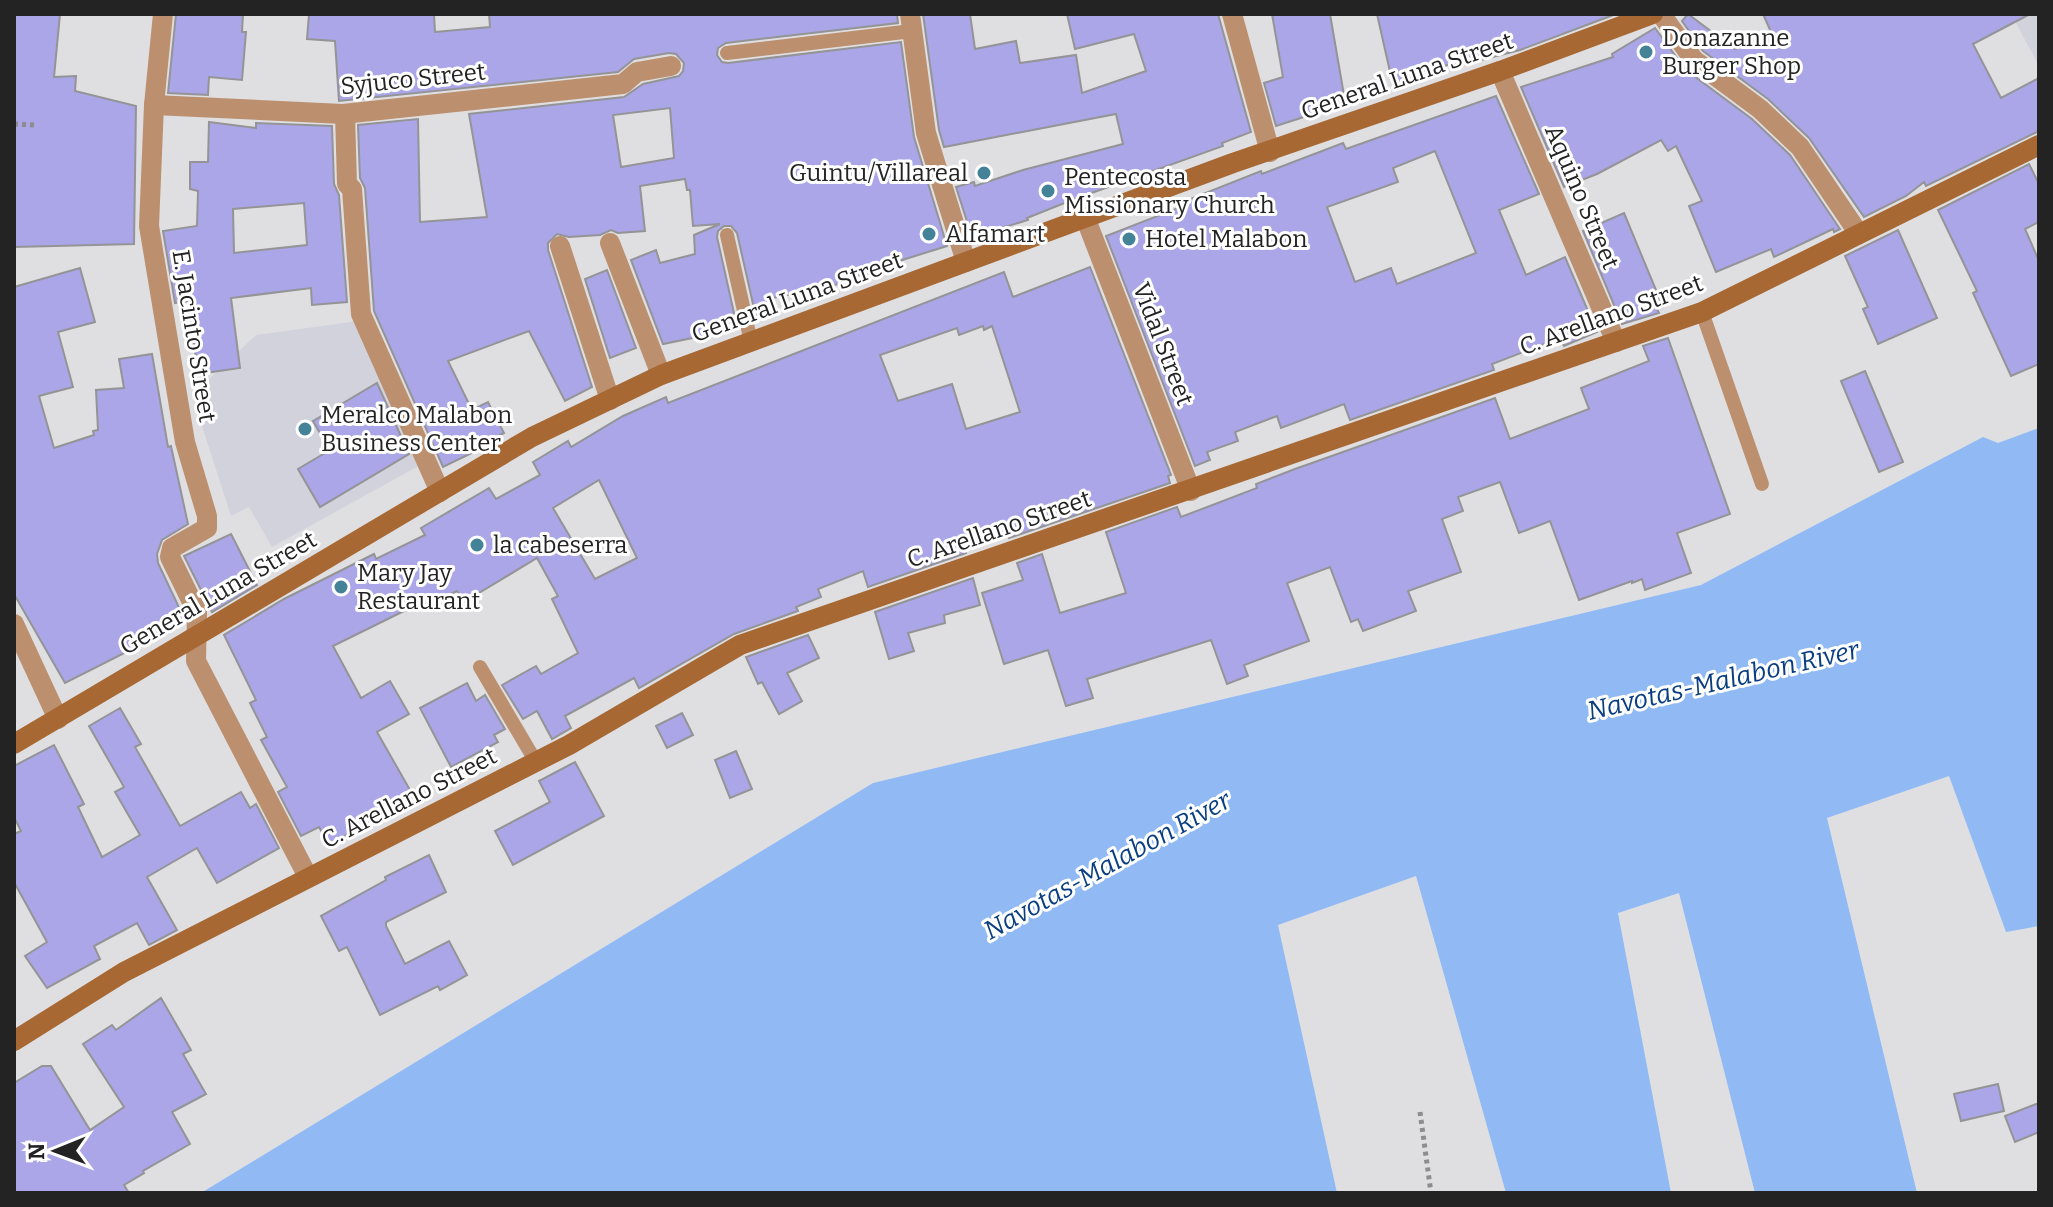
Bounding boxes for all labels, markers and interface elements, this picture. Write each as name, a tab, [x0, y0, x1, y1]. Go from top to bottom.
place label: Donazanne Burger Shop	[1662, 24, 1801, 80]
street label: General Luna Street	[1297, 26, 1517, 125]
marker: Donazanne Burger Shop	[1637, 43, 1655, 61]
street label: Syjuco Street	[339, 57, 487, 101]
street label: Aquino Street	[1539, 121, 1625, 274]
place label: Guintu/Villareal	[789, 159, 968, 187]
place label: Pentecosta Missionary Church	[1064, 163, 1275, 219]
marker: Guintu/Villareal	[975, 164, 993, 182]
marker: Pentecosta Missionary Church	[1039, 182, 1057, 200]
place label: Alfamart	[945, 220, 1046, 248]
marker: Alfamart	[920, 225, 938, 243]
place label: Hotel Malabon	[1145, 225, 1307, 253]
marker: Hotel Malabon	[1120, 230, 1138, 248]
street label: General Luna Street	[688, 246, 907, 348]
street label: E. Jacinto Street	[167, 248, 222, 425]
street label: C. Arellano Street	[1516, 269, 1707, 361]
street label: Vidal Street	[1127, 279, 1199, 410]
place label: Meralco Malabon Business Center	[321, 401, 512, 457]
marker: Meralco Malabon Business Center	[296, 420, 314, 438]
street label: C. Arellano Street	[903, 484, 1095, 574]
street label: General Luna Street	[115, 525, 322, 661]
place label: la cabeserra	[493, 531, 627, 559]
marker: la cabeserra	[468, 536, 486, 554]
place label: Mary Jay Restaurant	[357, 559, 480, 615]
marker: Mary Jay Restaurant	[332, 578, 350, 596]
water label: Navotas-Malabon River	[1584, 634, 1863, 727]
street label: C. Arellano Street	[317, 742, 502, 854]
water label: Navotas-Malabon River	[978, 784, 1237, 946]
north arrow	[16, 1111, 96, 1191]
text: N	[23, 1143, 50, 1160]

